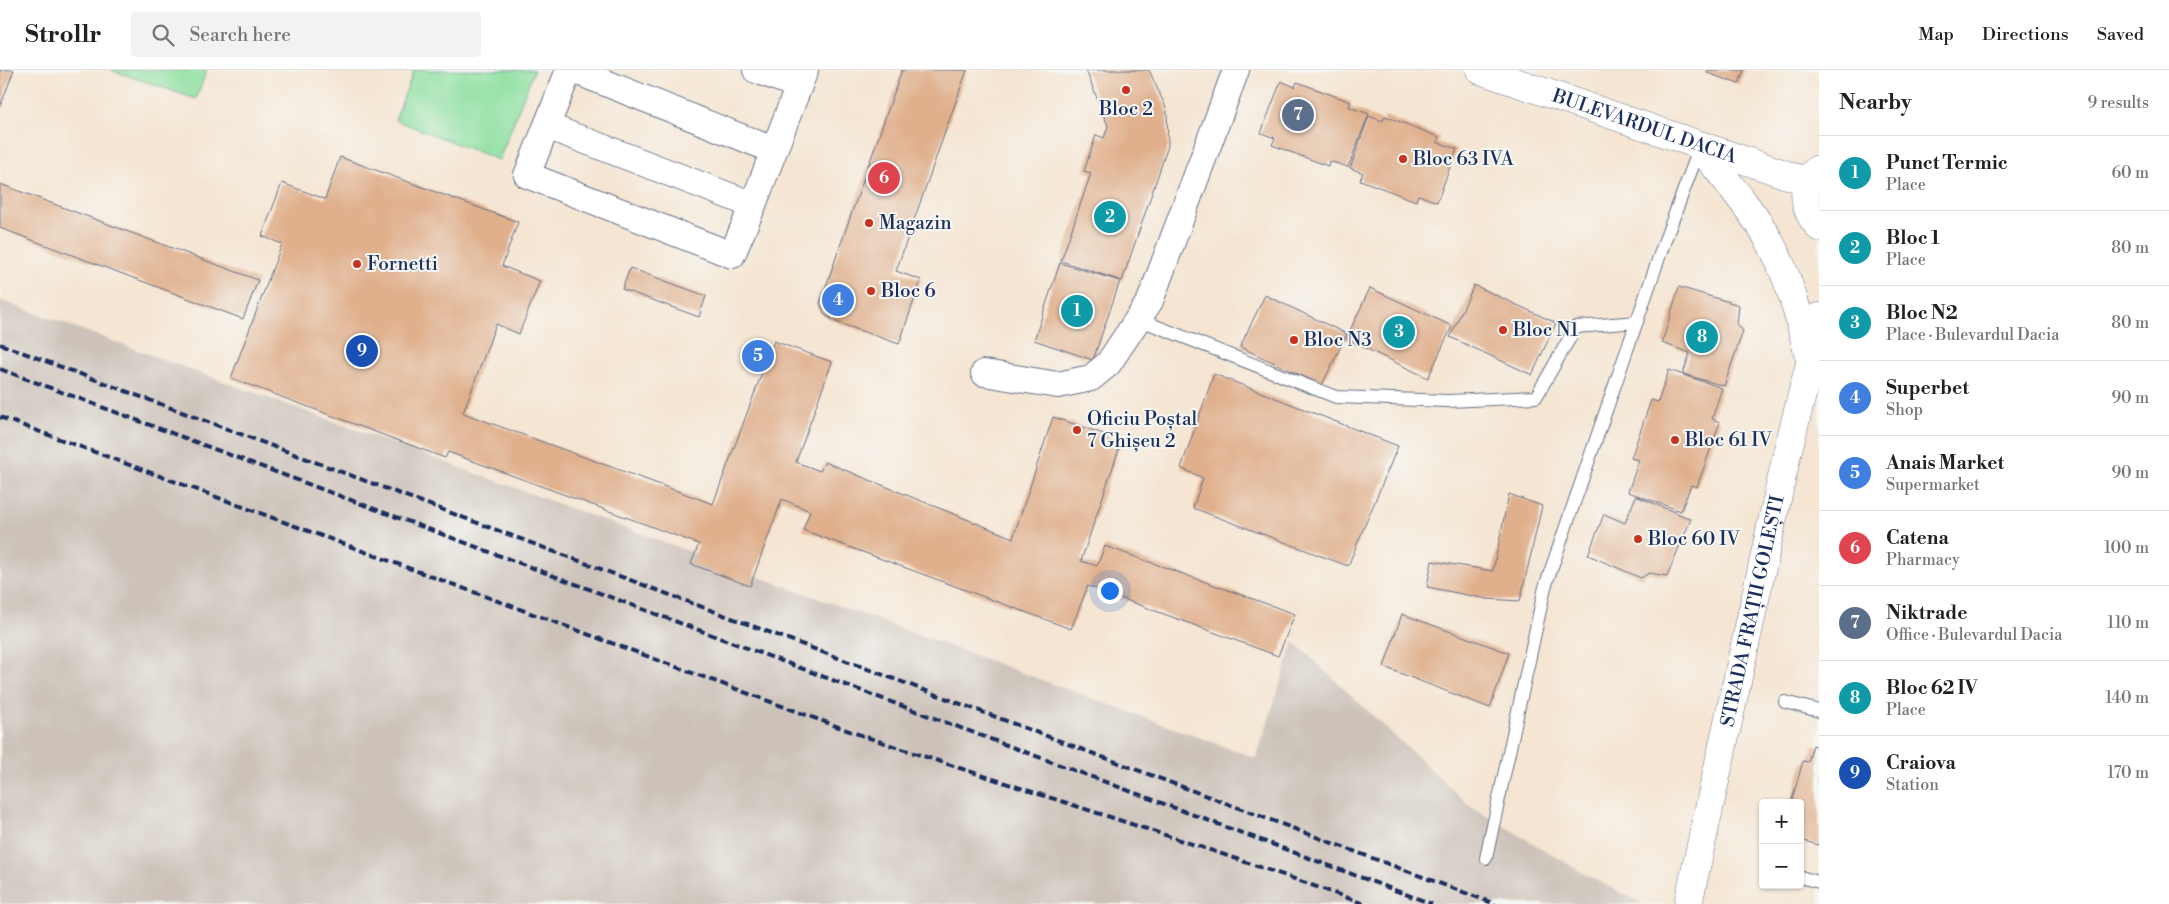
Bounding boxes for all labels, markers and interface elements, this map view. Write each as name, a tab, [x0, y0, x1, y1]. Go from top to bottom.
search box	[131, 12, 481, 57]
text: Strollr	[25, 20, 101, 50]
icon: search	[149, 21, 177, 49]
text: Search here	[189, 23, 291, 47]
text: Map	[1918, 23, 1954, 46]
text: Directions	[1982, 23, 2069, 46]
text: Saved	[2097, 23, 2144, 46]
street label: BULEVARDUL DACIA	[1548, 83, 1741, 169]
marker: Bloc 2	[1120, 84, 1132, 96]
text: Nearby	[1839, 90, 1912, 116]
text: 9 results	[2088, 93, 2149, 113]
pin: 7	[1282, 96, 1314, 134]
place label: Bloc 2	[1098, 97, 1153, 121]
place label: Bloc 63 IVA	[1412, 147, 1515, 171]
text: Punct Termic	[1886, 151, 2008, 175]
marker: Bloc 63 IVA	[1397, 153, 1409, 165]
pin: 6	[868, 159, 900, 197]
text: 1	[1851, 163, 1859, 183]
text: 60 m	[2111, 163, 2149, 183]
text: Place	[1886, 175, 1926, 195]
pin: 2	[1094, 198, 1126, 236]
place label: Magazin	[879, 211, 952, 235]
marker: Magazin	[863, 217, 875, 229]
text: Bloc 1	[1886, 226, 1940, 250]
text: 2	[1850, 238, 1860, 258]
text: 80 m	[2111, 238, 2149, 258]
text: Place	[1886, 250, 1926, 270]
place label: Fornetti	[367, 252, 438, 276]
marker: Fornetti	[351, 258, 363, 270]
place label: Bloc 6	[880, 279, 936, 303]
pin: 4	[822, 281, 854, 319]
marker: Bloc 6	[865, 285, 877, 297]
pin: 1	[1061, 292, 1093, 330]
text: Bloc N2	[1886, 301, 1958, 325]
pin: 3	[1383, 313, 1415, 351]
text: 3	[1850, 313, 1860, 333]
text: 80 m	[2111, 313, 2149, 333]
place label: Bloc N1	[1512, 318, 1579, 342]
pin: 8	[1686, 318, 1718, 356]
marker: Bloc N1	[1497, 324, 1509, 336]
text: Place · Bulevardul Dacia	[1886, 325, 2059, 345]
place label: Bloc N3	[1303, 328, 1372, 352]
pin: 9	[346, 332, 378, 370]
marker: Bloc N3	[1288, 334, 1300, 346]
pin: 5	[742, 337, 774, 375]
text: Superbet	[1886, 376, 1969, 400]
text: 4	[1850, 388, 1860, 408]
text: 90 m	[2111, 388, 2149, 408]
text: Shop	[1886, 400, 1923, 420]
place label: Oficiu Poștal 7 Ghișeu 2	[1087, 407, 1198, 453]
marker: Oficiu Poștal 7 Ghișeu 2	[1071, 424, 1083, 436]
place label: Bloc 61 IV	[1684, 428, 1772, 452]
marker: Bloc 61 IV	[1669, 434, 1681, 446]
text: Anais Market	[1886, 451, 2004, 475]
text: 5	[1850, 463, 1860, 483]
text: 90 m	[2111, 463, 2149, 483]
text: Supermarket	[1886, 475, 1980, 495]
street label: STRADA FRAȚII GOLEȘTI	[1715, 493, 1790, 729]
text: Catena	[1886, 526, 1949, 550]
place label: Bloc 60 IV	[1647, 527, 1740, 551]
marker: Bloc 60 IV	[1632, 533, 1644, 545]
text: 6	[1850, 538, 1860, 558]
text: 100 m	[2104, 538, 2149, 558]
text: Pharmacy	[1886, 550, 1960, 570]
your location	[1097, 578, 1123, 604]
text: Niktrade	[1886, 601, 1968, 625]
text: 7	[1850, 613, 1860, 633]
text: 110 m	[2107, 613, 2149, 633]
text: Office · Bulevardul Dacia	[1886, 625, 2062, 645]
text: Bloc 62 IV	[1886, 676, 1978, 700]
text: 8	[1850, 688, 1860, 708]
text: 140 m	[2105, 688, 2149, 708]
text: Place	[1886, 700, 1926, 720]
text: Craiova	[1886, 751, 1956, 775]
text: 9	[1850, 763, 1860, 783]
text: 170 m	[2107, 763, 2149, 783]
text: Station	[1886, 775, 1939, 795]
map controls	[1759, 799, 1804, 889]
button: +	[1759, 799, 1804, 844]
button: −	[1759, 844, 1804, 889]

